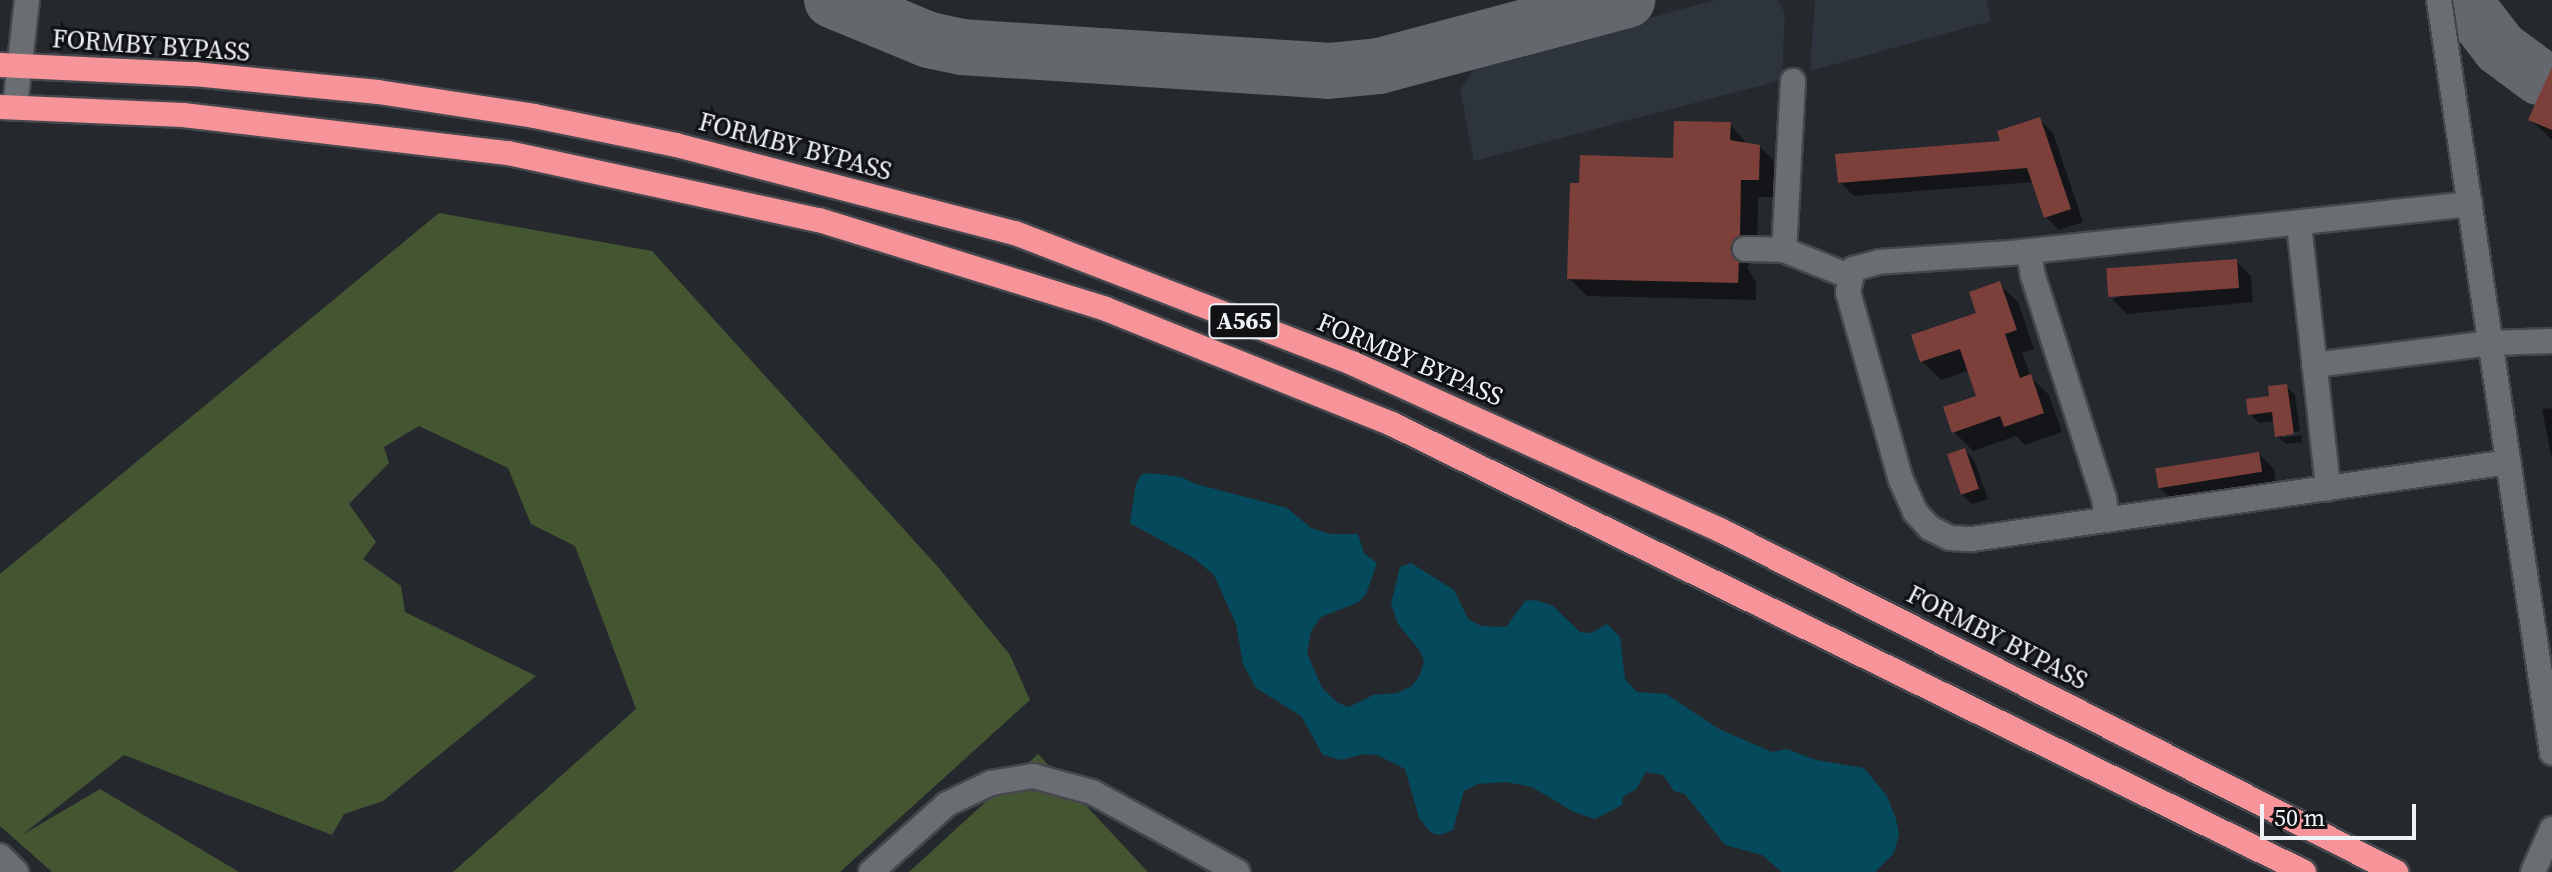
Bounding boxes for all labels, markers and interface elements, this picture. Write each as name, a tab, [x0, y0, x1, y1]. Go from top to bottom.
street label: FORMBY BYPASS	[50, 23, 252, 69]
street label: FORMBY BYPASS	[695, 106, 895, 188]
road number: A565	[1208, 301, 1280, 341]
street label: FORMBY BYPASS	[1312, 307, 1508, 413]
street label: FORMBY BYPASS	[1901, 579, 2093, 697]
scale bar	[2264, 788, 2420, 838]
text: 50 m	[2274, 801, 2325, 834]

